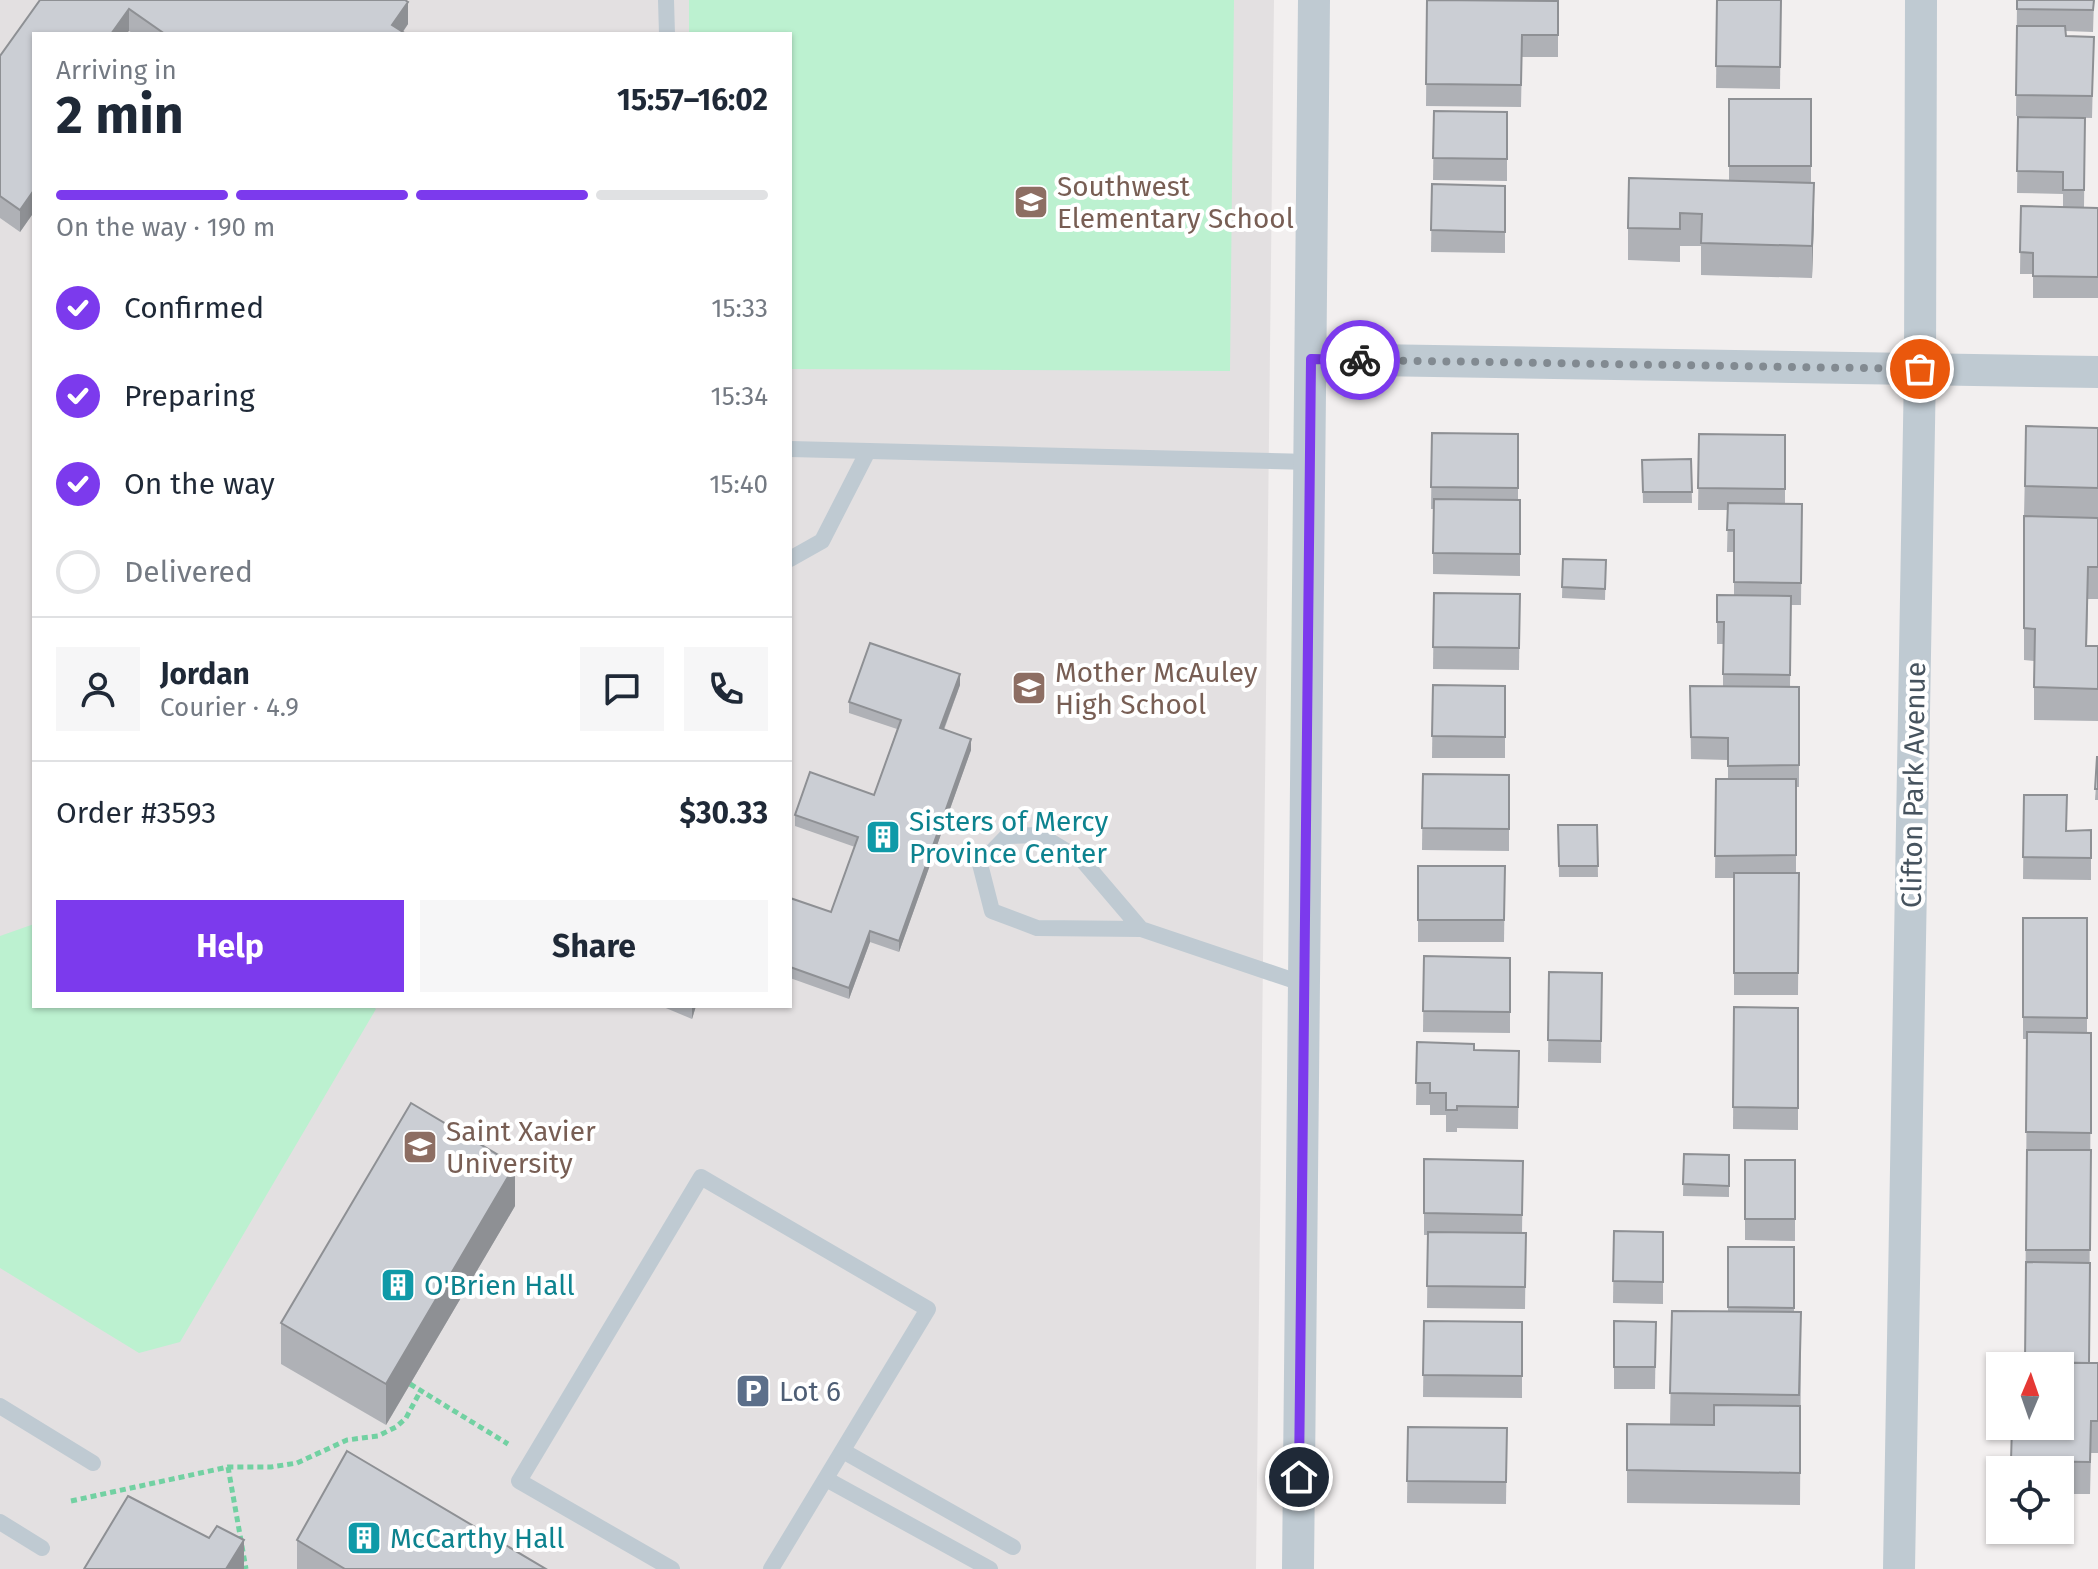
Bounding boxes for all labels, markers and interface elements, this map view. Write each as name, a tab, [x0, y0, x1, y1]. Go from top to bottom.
text: Arriving in	[56, 55, 177, 86]
text: 15:57–16:02	[617, 82, 768, 118]
text: 2 min	[56, 84, 184, 147]
place label: Southwest Elementary School	[1057, 170, 1294, 235]
school or university icon: Southwest Elementary School	[1012, 183, 1050, 221]
text: On the way · 190 m	[56, 212, 275, 243]
icon: check	[56, 286, 100, 330]
text: Confirmed	[124, 290, 264, 326]
text: 15:33	[711, 293, 768, 324]
courier	[1320, 320, 1400, 400]
pin	[1886, 335, 1954, 403]
icon: bike	[1338, 338, 1382, 382]
icon: bag	[1898, 347, 1942, 391]
icon: check	[56, 374, 100, 418]
text: Preparing	[124, 378, 255, 414]
text: 15:34	[711, 381, 768, 412]
icon: check	[56, 462, 100, 506]
text: On the way	[124, 466, 275, 502]
text: 15:40	[709, 469, 768, 500]
text: Delivered	[124, 554, 253, 590]
button: person	[56, 647, 140, 731]
button: chat	[580, 647, 664, 731]
button: phone	[684, 647, 768, 731]
text: Jordan	[160, 656, 250, 692]
place label: Mother McAuley High School	[1055, 656, 1258, 721]
street label: Clifton Park Avenue	[1895, 662, 1932, 908]
school or university icon: Mother McAuley High School	[1010, 669, 1048, 707]
text: Courier · 4.9	[160, 692, 299, 723]
text: Order #3593	[56, 795, 216, 831]
text: $30.33	[680, 795, 768, 831]
place label: Sisters of Mercy Province Center	[909, 805, 1109, 870]
building icon: Sisters of Mercy Province Center	[864, 818, 902, 856]
button: Help	[56, 900, 404, 992]
button: Share	[420, 900, 768, 992]
place label: Saint Xavier University	[446, 1115, 596, 1180]
school or university icon: Saint Xavier University	[401, 1128, 439, 1166]
building icon: O'Brien Hall	[379, 1266, 417, 1304]
place label: O'Brien Hall	[424, 1269, 575, 1302]
north arrow	[1986, 1352, 2074, 1440]
map controls	[1986, 1352, 2074, 1544]
parking icon: Lot 6	[734, 1372, 772, 1410]
place label: Lot 6	[779, 1375, 841, 1408]
pin	[1265, 1443, 1333, 1511]
icon: home	[1277, 1455, 1321, 1499]
button: locate	[1986, 1456, 2074, 1544]
building icon: McCarthy Hall	[345, 1519, 383, 1557]
place label: McCarthy Hall	[390, 1522, 565, 1555]

